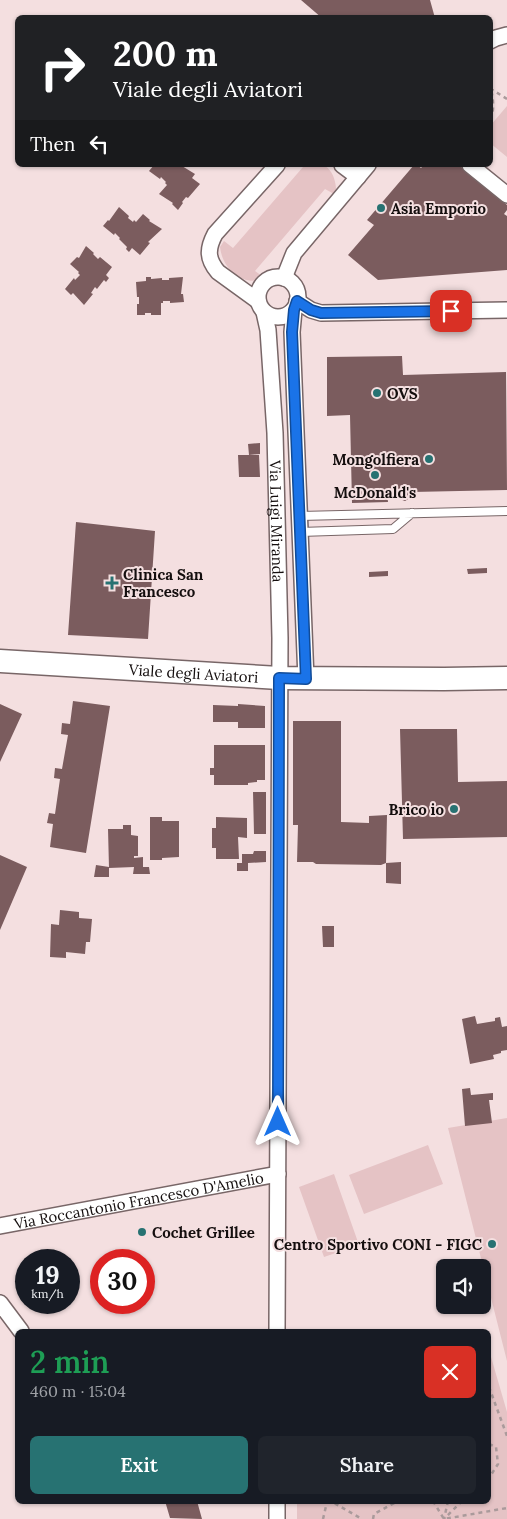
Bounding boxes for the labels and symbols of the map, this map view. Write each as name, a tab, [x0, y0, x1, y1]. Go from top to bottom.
place label: Asia Emporio	[391, 199, 487, 218]
marker: Asia Emporio	[375, 202, 387, 214]
pin	[430, 290, 472, 332]
place label: OVS	[387, 384, 418, 403]
marker: OVS	[371, 387, 383, 399]
place label: Mongolfiera	[332, 450, 419, 469]
marker: Mongolfiera	[423, 453, 435, 465]
street label: Via Luigi Miranda	[266, 459, 288, 583]
marker: McDonald's	[369, 469, 381, 481]
place label: McDonald's	[334, 483, 416, 502]
place label: Clinica San Francesco	[123, 565, 204, 601]
marker: Clinica San Francesco	[105, 576, 119, 590]
street label: Viale degli Aviatori	[127, 659, 259, 686]
place label: Brico io	[389, 800, 444, 819]
marker: Brico io	[448, 803, 460, 815]
position arrow	[251, 1095, 303, 1147]
street label: Via Roccantonio Francesco D'Amelio	[11, 1167, 265, 1233]
place label: Cochet Grillee	[152, 1223, 255, 1242]
marker: Cochet Grillee	[136, 1226, 148, 1238]
place label: Centro Sportivo CONI - FIGC	[274, 1235, 483, 1254]
marker: Centro Sportivo CONI - FIGC	[486, 1238, 498, 1250]
speed limit sign: 30	[90, 1249, 155, 1314]

